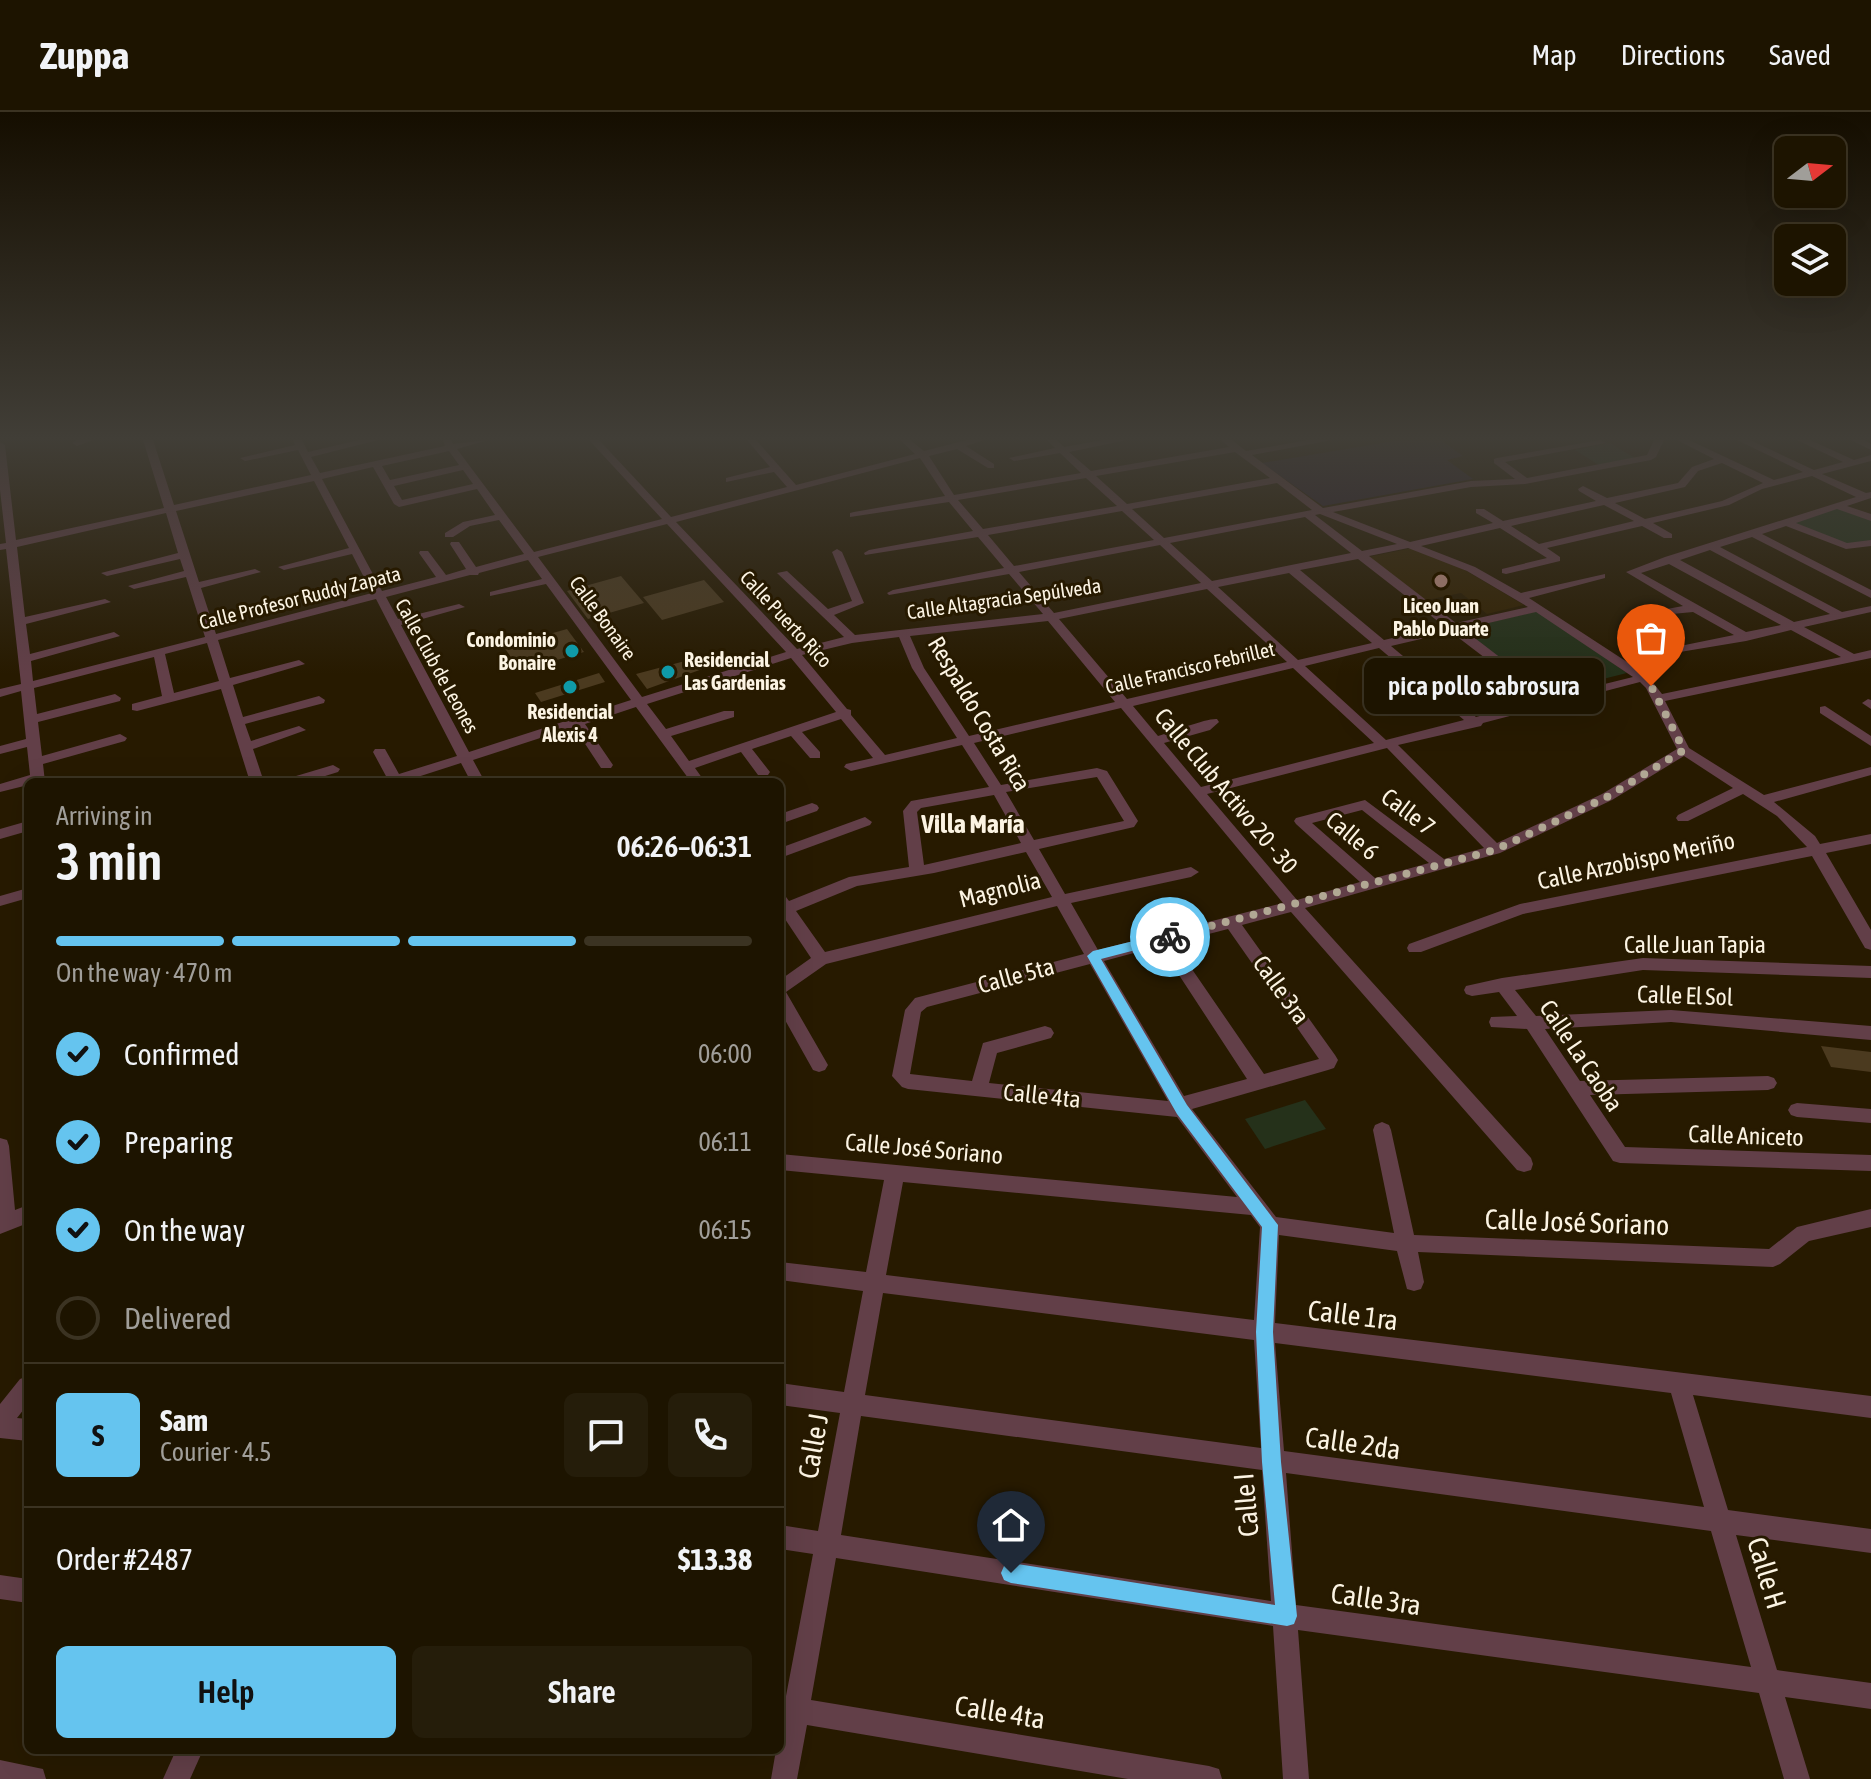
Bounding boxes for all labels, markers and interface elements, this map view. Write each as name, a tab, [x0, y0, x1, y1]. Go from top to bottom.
text: Zuppa	[40, 34, 129, 77]
text: Map	[1532, 39, 1577, 71]
text: Directions	[1621, 39, 1725, 71]
text: Saved	[1769, 39, 1831, 71]
north arrow	[1774, 136, 1846, 208]
map controls	[1774, 136, 1846, 296]
button: layers	[1774, 224, 1846, 296]
street label: Calle Profesor Ruddy Zapata	[197, 561, 403, 634]
street label: Calle Puerto Rico	[736, 566, 837, 672]
street label: Calle Bonaire	[565, 571, 642, 664]
marker: Liceo Juan Pablo Duarte	[1432, 572, 1450, 590]
street label: Calle Altagracia Sepúlveda	[905, 574, 1102, 624]
place label: Liceo Juan Pablo Duarte	[1393, 594, 1489, 640]
street label: Calle Club de Leones	[391, 595, 484, 737]
pin	[1617, 604, 1685, 686]
icon: bag	[1629, 616, 1673, 660]
place label: Condominio Bonaire	[466, 628, 556, 674]
street label: Respaldo Costa Rica	[923, 632, 1036, 796]
street label: Calle Francisco Febrillet	[1103, 637, 1277, 698]
marker: Condominio Bonaire	[563, 642, 581, 660]
place label: Residencial Las Gardenias	[684, 648, 786, 694]
callout: pica pollo sabrosura	[1363, 658, 1603, 714]
marker: Residencial Las Gardenias	[659, 663, 677, 681]
text: pica pollo sabrosura	[1388, 671, 1580, 701]
marker: Residencial Alexis 4	[561, 678, 579, 696]
place label: Residencial Alexis 4	[527, 700, 613, 746]
street label: Calle Club Activo 20 - 30	[1150, 703, 1303, 879]
street label: Calle 7	[1376, 783, 1440, 840]
text: Arriving in	[56, 801, 153, 831]
street label: Calle 6	[1321, 806, 1384, 865]
district label: Villa María	[920, 809, 1025, 839]
street label: Calle Arzobispo Meriño	[1535, 826, 1737, 895]
text: 06:26–06:31	[617, 829, 752, 863]
text: 3 min	[56, 831, 162, 891]
street label: Magnolia	[956, 866, 1044, 913]
courier	[1130, 897, 1210, 977]
icon: bike	[1148, 915, 1192, 959]
street label: Calle Juan Tapia	[1624, 931, 1766, 958]
street label: Calle 3ra	[1248, 950, 1315, 1029]
street label: Calle 5ta	[975, 952, 1057, 999]
text: On the way · 470 m	[56, 958, 233, 988]
street label: Calle El Sol	[1636, 980, 1734, 1011]
street label: Calle La Caoba	[1534, 995, 1628, 1116]
icon: check	[56, 1032, 100, 1076]
text: Confirmed	[124, 1037, 239, 1071]
text: 06:00	[698, 1039, 752, 1069]
street label: Calle 4ta	[1002, 1078, 1082, 1113]
icon: check	[56, 1120, 100, 1164]
street label: Calle Aniceto	[1688, 1120, 1804, 1151]
text: Preparing	[124, 1125, 233, 1159]
text: 06:11	[698, 1127, 752, 1157]
street label: Calle José Soriano	[844, 1128, 1004, 1169]
street label: Calle José Soriano	[1484, 1203, 1670, 1241]
icon: check	[56, 1208, 100, 1252]
text: On the way	[124, 1213, 245, 1247]
text: 06:15	[698, 1215, 752, 1245]
street label: Calle 1ra	[1306, 1294, 1400, 1336]
text: Delivered	[124, 1301, 232, 1335]
button: chat	[564, 1393, 648, 1477]
button: phone	[668, 1393, 752, 1477]
text: Sam	[160, 1403, 208, 1437]
street label: Calle J	[792, 1411, 834, 1481]
text: S	[92, 1418, 104, 1452]
street label: Calle 2da	[1303, 1420, 1403, 1466]
text: Courier · 4.5	[160, 1437, 271, 1467]
street label: Calle I	[1227, 1472, 1265, 1538]
pin	[977, 1491, 1045, 1573]
icon: home	[989, 1503, 1033, 1547]
street label: Calle H	[1741, 1533, 1793, 1613]
text: Order #2487	[56, 1542, 193, 1576]
text: $13.38	[678, 1542, 752, 1576]
street label: Calle 3ra	[1329, 1577, 1423, 1621]
button: Help	[56, 1646, 396, 1738]
button: Share	[412, 1646, 752, 1738]
street label: Calle 4ta	[953, 1689, 1047, 1735]

